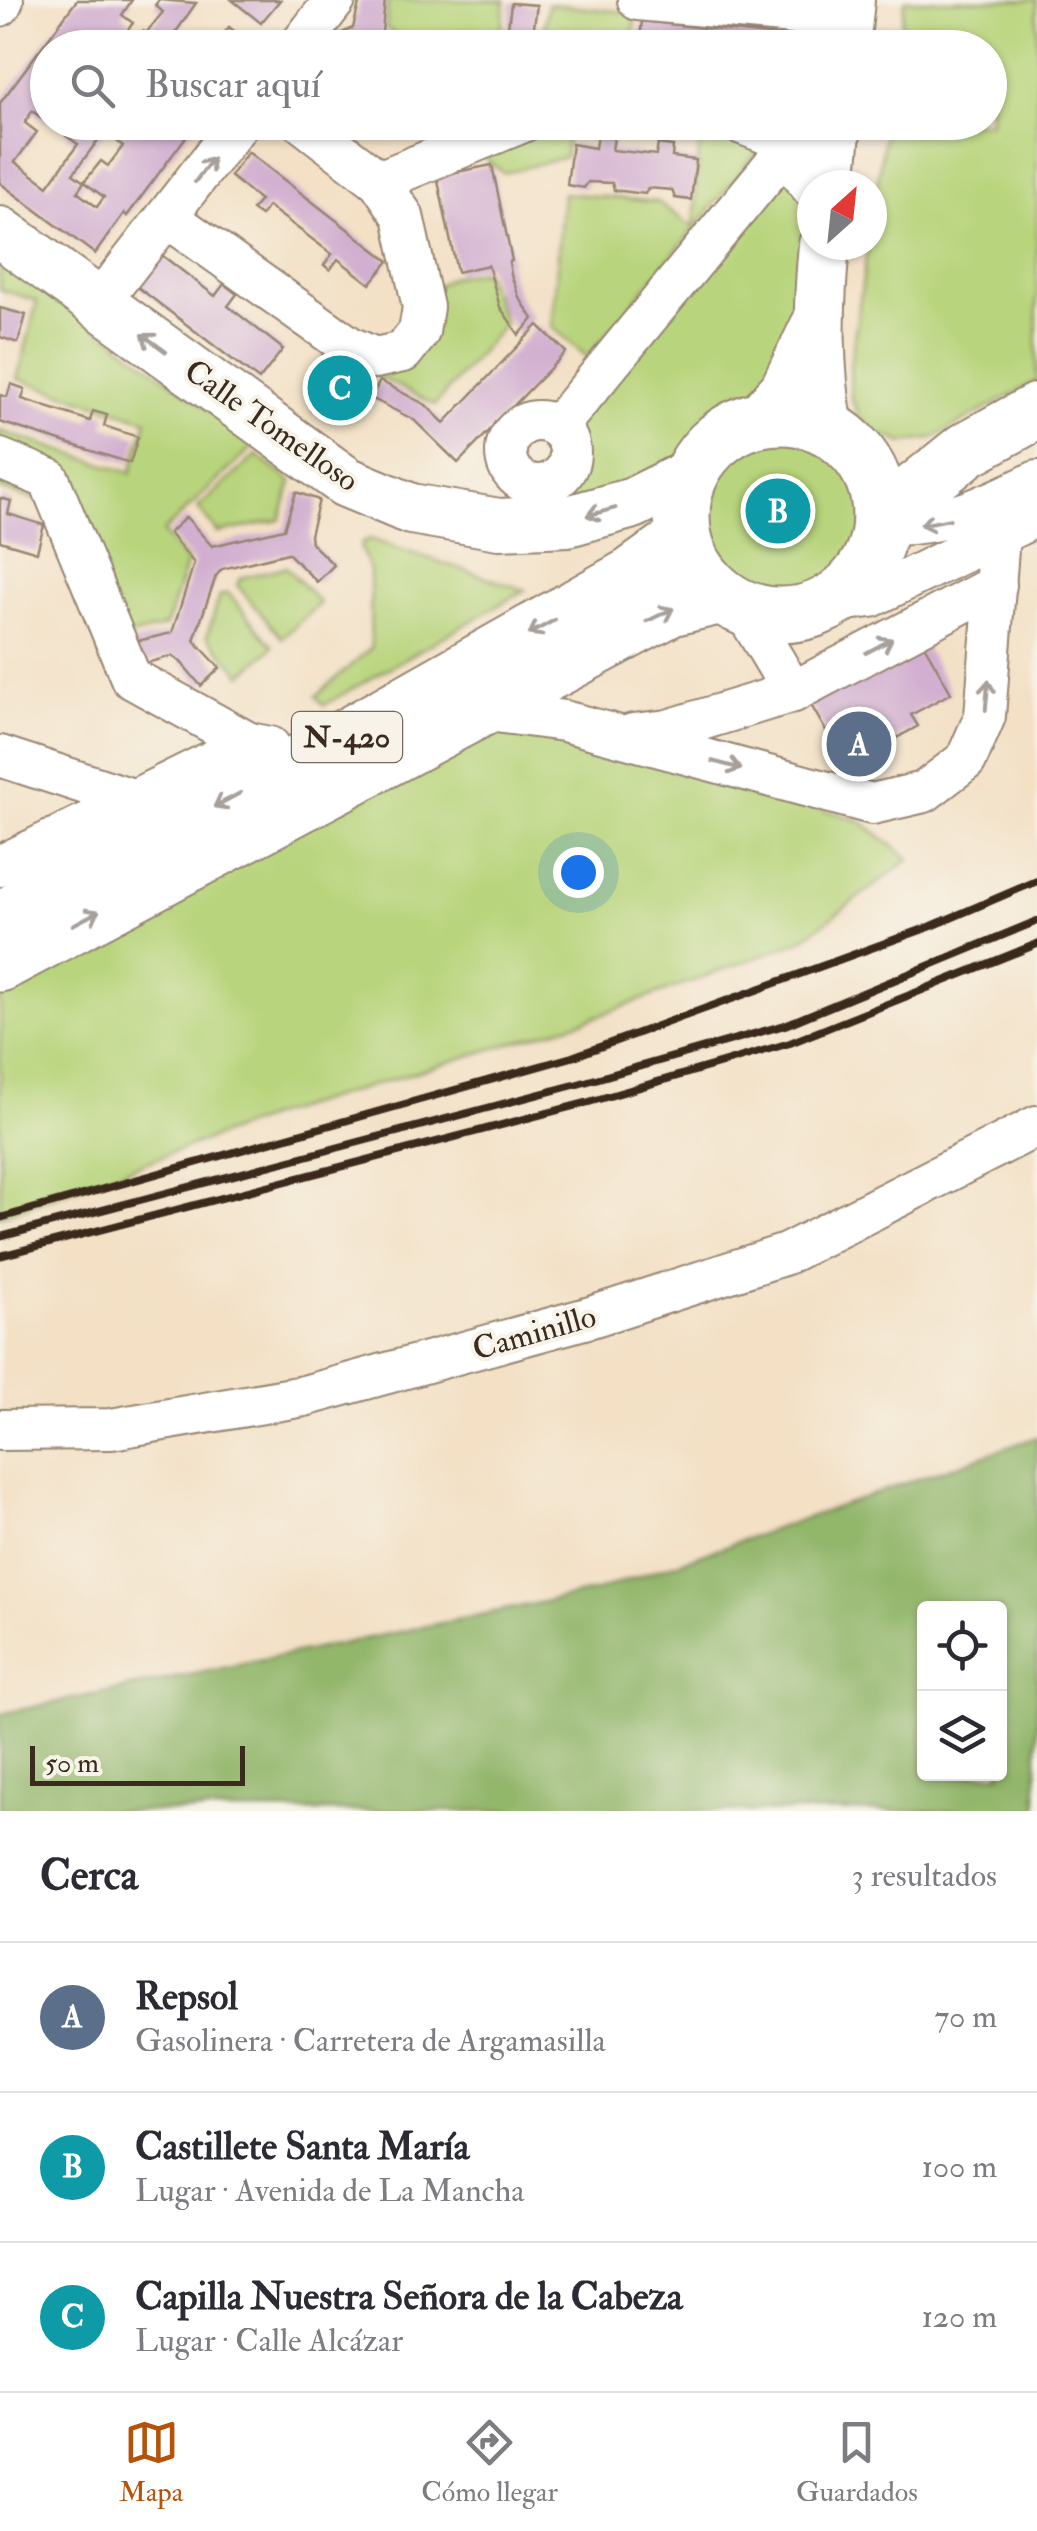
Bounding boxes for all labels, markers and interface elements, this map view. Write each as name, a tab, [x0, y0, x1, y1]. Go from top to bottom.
search box	[30, 30, 1007, 140]
icon: search	[65, 58, 120, 113]
text: Buscar aquí	[145, 61, 321, 109]
one-way arrow	[193, 157, 214, 184]
north arrow	[797, 170, 887, 260]
one-way arrow	[141, 333, 168, 354]
pin: C	[308, 350, 372, 426]
street label: Calle Tomelloso	[177, 351, 367, 499]
pin: B	[746, 474, 810, 548]
one-way arrow	[586, 503, 618, 522]
one-way arrow	[919, 513, 952, 532]
one-way arrow	[645, 605, 674, 624]
one-way arrow	[528, 617, 558, 637]
one-way arrow	[864, 636, 894, 655]
one-way arrow	[977, 680, 996, 712]
pin: A	[826, 706, 892, 782]
road number: N-420	[292, 712, 402, 762]
one-way arrow	[711, 756, 742, 775]
one-way arrow	[213, 791, 243, 811]
your location	[553, 847, 604, 898]
one-way arrow	[70, 908, 100, 927]
street label: Caminillo	[468, 1296, 601, 1370]
map controls	[917, 1601, 1007, 1781]
button: locate	[917, 1601, 1007, 1691]
button: layers	[917, 1691, 1007, 1781]
scale bar	[30, 1741, 245, 1786]
text: 50 m	[45, 1746, 99, 1781]
text: Cerca	[40, 1850, 138, 1902]
text: 3 resultados	[852, 1856, 997, 1896]
text: Repsol	[135, 1973, 238, 2021]
text: A	[62, 1997, 83, 2037]
text: 70 m	[934, 1997, 997, 2037]
text: Gasolinera · Carretera de Argamasilla	[135, 2021, 606, 2061]
text: Castillete Santa María	[135, 2123, 469, 2171]
text: B	[62, 2147, 83, 2187]
text: 100 m	[921, 2147, 997, 2187]
text: Lugar · Avenida de La Mancha	[135, 2171, 524, 2211]
text: Capilla Nuestra Señora de la Cabeza	[135, 2273, 683, 2321]
text: C	[61, 2297, 84, 2337]
text: 120 m	[921, 2297, 997, 2337]
text: Lugar · Calle Alcázar	[135, 2321, 403, 2361]
tab: Mapa	[119, 2415, 183, 2510]
tab: Cómo llegar	[421, 2415, 558, 2510]
tab: Guardados	[796, 2415, 918, 2510]

